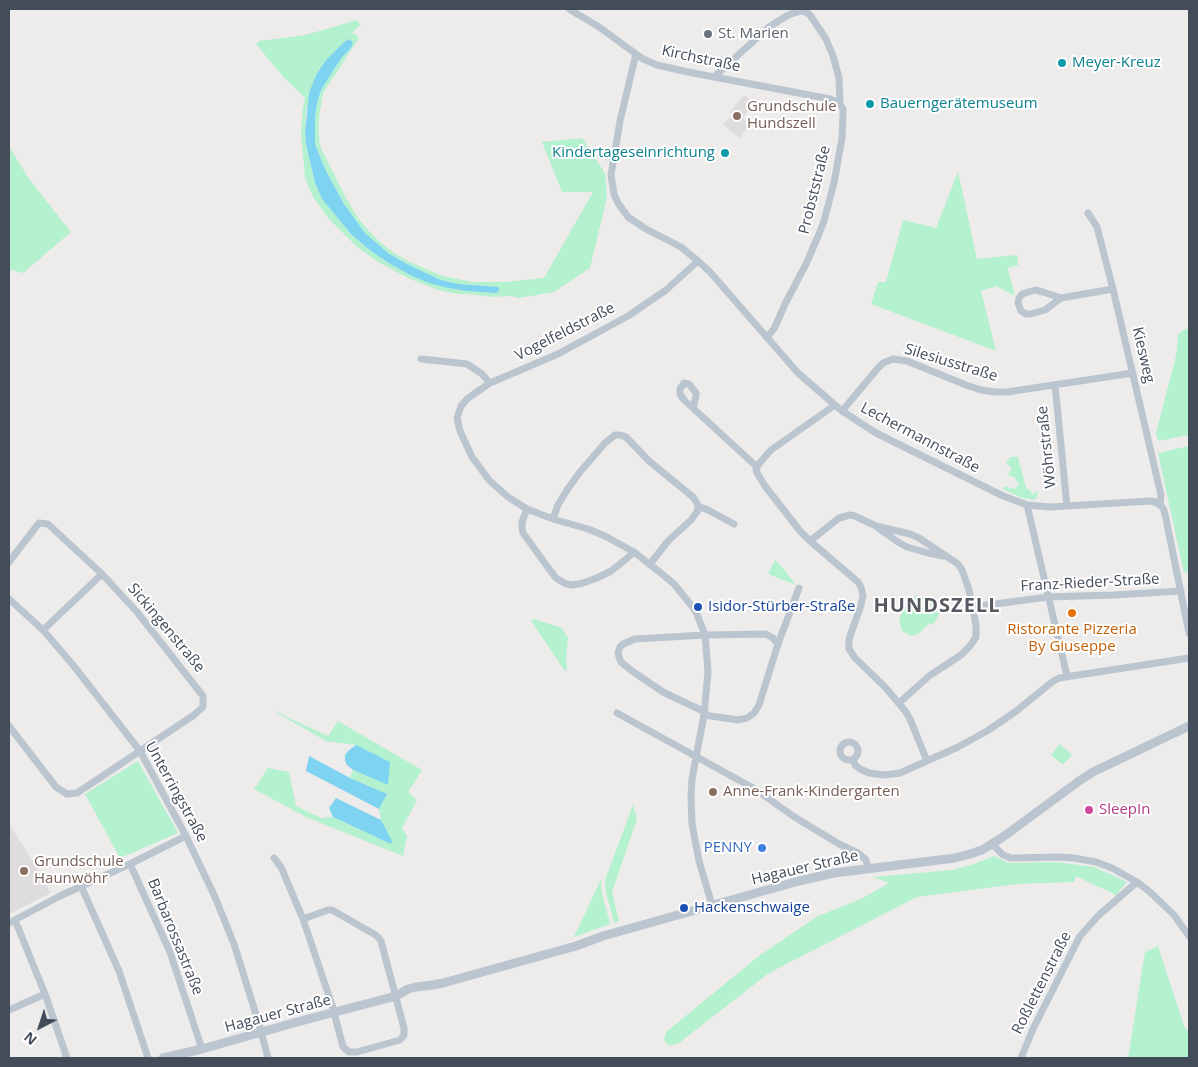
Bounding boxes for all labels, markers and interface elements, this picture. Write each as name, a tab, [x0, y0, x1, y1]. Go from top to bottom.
place label: St. Marien	[718, 25, 789, 43]
marker: St. Marien	[702, 28, 714, 40]
street label: Kirchstraße	[660, 42, 742, 76]
place label: Meyer-Kreuz	[1072, 54, 1161, 72]
marker: Meyer-Kreuz	[1056, 57, 1068, 69]
place label: Bauerngerätemuseum	[880, 95, 1038, 113]
place label: Grundschule Hundszell	[747, 98, 837, 133]
marker: Bauerngerätemuseum	[864, 98, 876, 110]
marker: Grundschule Hundszell	[731, 110, 743, 122]
place label: Kindertageseinrichtung	[552, 144, 715, 162]
street label: Probststraße	[795, 144, 835, 236]
marker: Kindertageseinrichtung	[719, 147, 731, 159]
street label: Vogelfeldstraße	[512, 299, 618, 365]
street label: Kiesweg	[1128, 325, 1158, 385]
street label: Silesiusstraße	[902, 340, 1000, 386]
street label: Lechermannstraße	[857, 399, 983, 477]
street label: Wöhrstraße	[1034, 405, 1060, 489]
street label: Franz-Rieder-Straße	[1020, 570, 1160, 596]
street label: Sickingenstraße	[124, 580, 208, 676]
district label: HUNDSZELL	[872, 594, 1002, 618]
place label: Isidor-Stürber-Straße	[708, 598, 856, 616]
marker: Isidor-Stürber-Straße	[692, 601, 704, 613]
marker: Ristorante Pizzeria By Giuseppe	[1066, 607, 1078, 619]
place label: Ristorante Pizzeria By Giuseppe	[1007, 621, 1137, 656]
street label: Unterringstraße	[141, 739, 211, 845]
place label: Anne-Frank-Kindergarten	[723, 783, 900, 801]
marker: Anne-Frank-Kindergarten	[707, 786, 719, 798]
place label: SleepIn	[1099, 801, 1150, 819]
marker: SleepIn	[1083, 804, 1095, 816]
place label: PENNY	[704, 839, 752, 857]
marker: PENNY	[756, 842, 768, 854]
street label: Hagauer Straße	[750, 847, 860, 889]
place label: Grundschule Haunwöhr	[34, 853, 124, 888]
marker: Grundschule Haunwöhr	[18, 865, 30, 877]
street label: Barbarossastraße	[143, 876, 207, 998]
place label: Hackenschwaige	[694, 899, 810, 917]
marker: Hackenschwaige	[678, 902, 690, 914]
street label: Roßlettenstraße	[1008, 929, 1076, 1037]
street label: Hagauer Straße	[223, 991, 333, 1037]
north arrow	[15, 1002, 65, 1052]
text: N	[20, 1028, 41, 1050]

